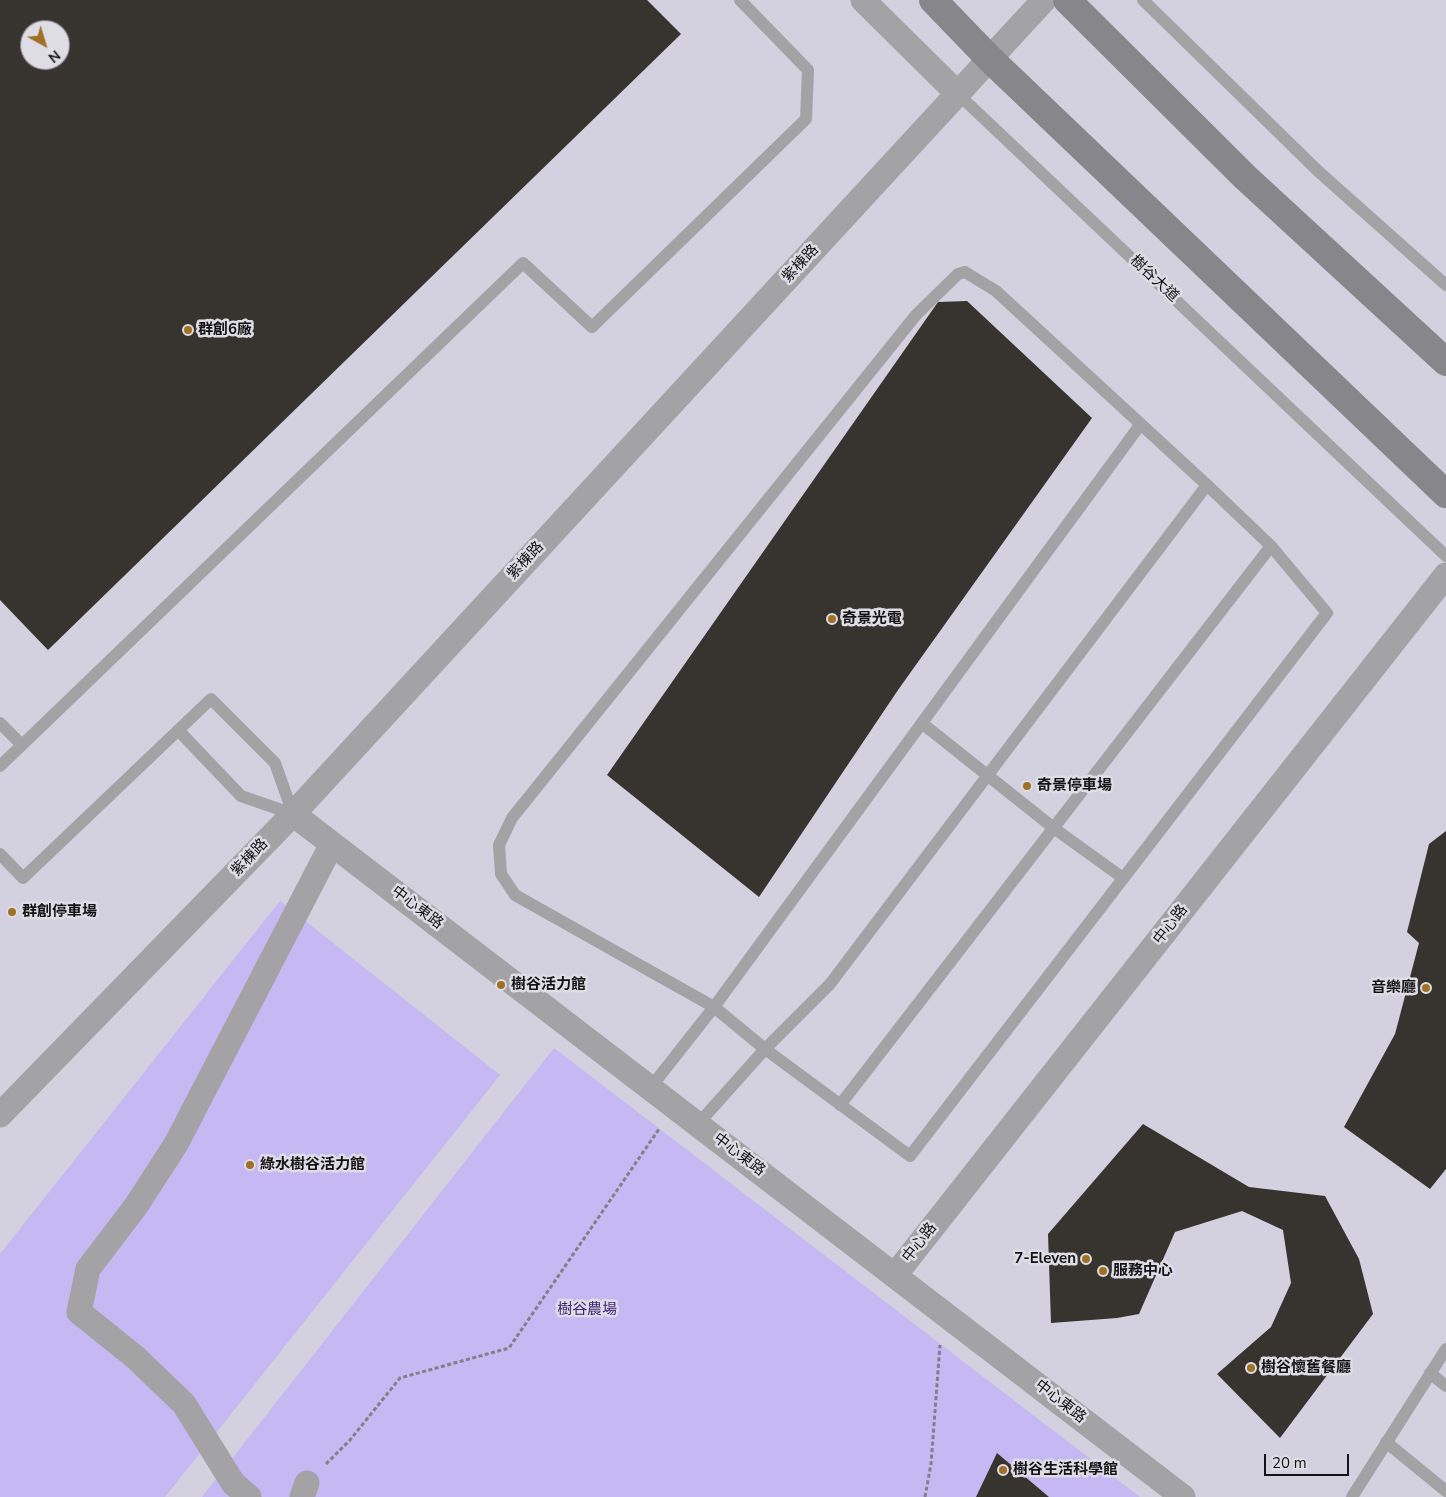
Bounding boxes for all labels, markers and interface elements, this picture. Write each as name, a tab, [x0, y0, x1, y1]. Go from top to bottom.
north arrow	[20, 20, 70, 70]
text: N	[44, 46, 64, 67]
street label: 紫棟路	[779, 241, 823, 287]
street label: 樹谷大道	[1126, 252, 1182, 306]
place label: 群創6廠	[198, 321, 252, 339]
marker: 群創6廠	[182, 324, 194, 336]
street label: 紫棟路	[504, 538, 548, 584]
place label: 奇景光電	[842, 610, 902, 628]
marker: 奇景光電	[826, 613, 838, 625]
place label: 奇景停車場	[1037, 777, 1112, 795]
marker: 奇景停車場	[1021, 780, 1033, 792]
street label: 紫棟路	[228, 836, 272, 880]
street label: 中心東路	[388, 883, 446, 933]
street label: 中心路	[1150, 902, 1192, 948]
place label: 群創停車場	[22, 903, 97, 921]
marker: 群創停車場	[6, 906, 18, 918]
place label: 樹谷活力館	[511, 976, 586, 994]
marker: 樹谷活力館	[495, 979, 507, 991]
place label: 音樂廳	[1371, 979, 1416, 997]
marker: 音樂廳	[1420, 982, 1432, 994]
street label: 中心東路	[710, 1130, 768, 1180]
place label: 綠水樹谷活力館	[260, 1156, 365, 1174]
marker: 綠水樹谷活力館	[244, 1159, 256, 1171]
street label: 中心路	[899, 1220, 941, 1266]
place label: 7-Eleven	[1014, 1250, 1076, 1268]
marker: 7-Eleven	[1080, 1253, 1092, 1265]
place label: 服務中心	[1113, 1262, 1173, 1280]
marker: 服務中心	[1097, 1265, 1109, 1277]
park label: 樹谷農場	[557, 1301, 617, 1319]
place label: 樹谷懷舊餐廳	[1261, 1359, 1351, 1377]
marker: 樹谷懷舊餐廳	[1245, 1362, 1257, 1374]
street label: 中心東路	[1031, 1376, 1089, 1428]
scale bar	[1266, 1444, 1351, 1476]
text: 20 m	[1272, 1453, 1307, 1473]
place label: 樹谷生活科學館	[1013, 1461, 1118, 1479]
marker: 樹谷生活科學館	[997, 1464, 1009, 1476]

